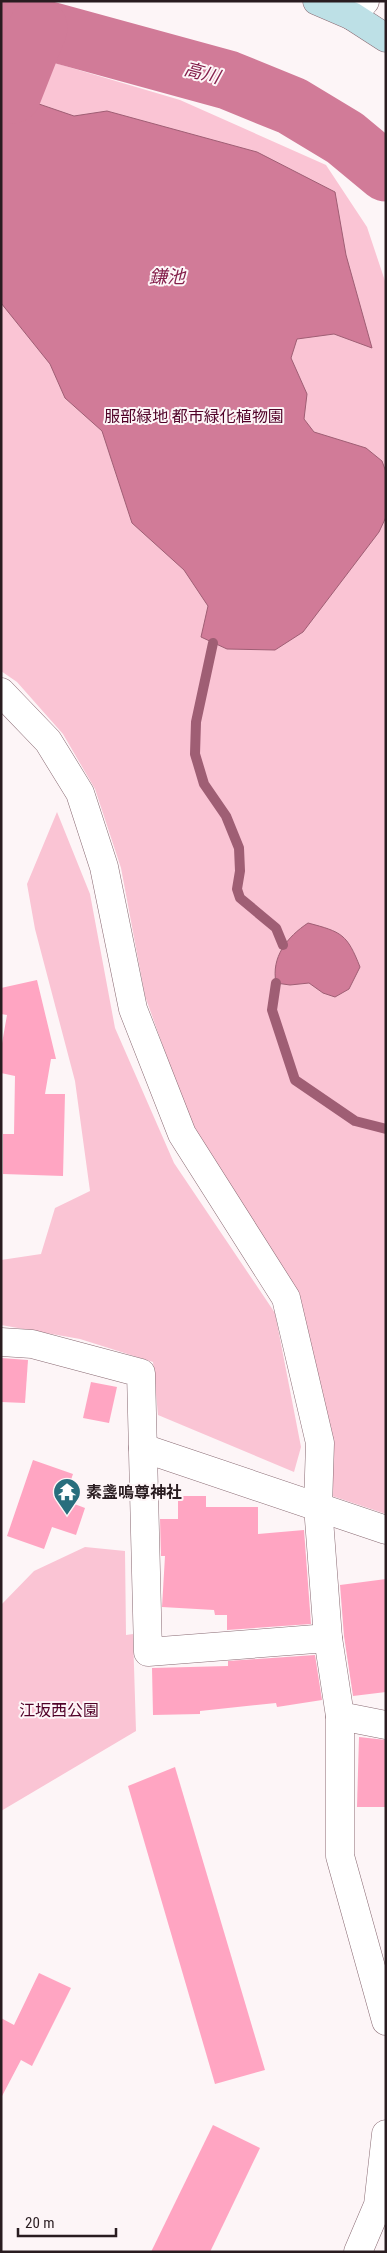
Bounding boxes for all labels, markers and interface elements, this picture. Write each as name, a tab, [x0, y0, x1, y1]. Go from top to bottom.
water label: 高川	[182, 58, 224, 88]
water label: 鎌池	[149, 266, 187, 287]
park label: 服部緑地 都市緑化植物園	[104, 407, 284, 426]
temple icon: 素盞嗚尊神社	[52, 1477, 82, 1516]
place label: 素盞嗚尊神社	[86, 1483, 182, 1502]
park label: 江坂西公園	[19, 1701, 99, 1720]
scale bar	[18, 2206, 115, 2238]
text: 20 m	[25, 2214, 55, 2232]

